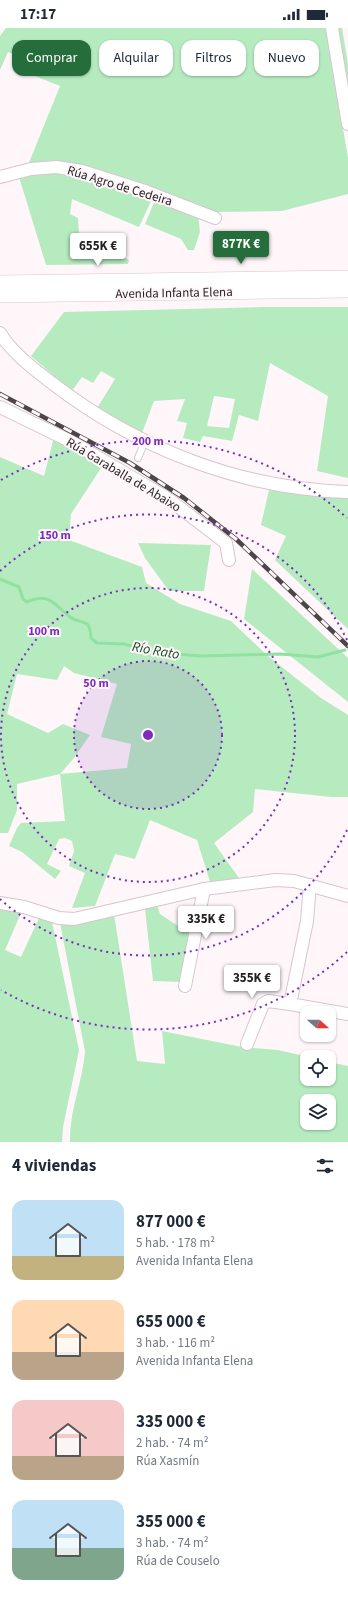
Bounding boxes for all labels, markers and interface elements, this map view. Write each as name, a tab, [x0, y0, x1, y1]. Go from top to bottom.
text: 17:17	[20, 4, 56, 25]
chip: Comprar	[12, 40, 91, 76]
chip: Alquilar	[99, 40, 173, 76]
chip: Filtros	[181, 40, 246, 76]
chip: Nuevo	[254, 40, 319, 76]
street label: Rúa Agro de Cedeira	[65, 161, 174, 210]
pin: 877K €	[208, 231, 274, 265]
pin: 655K €	[65, 233, 131, 267]
text: 877K €	[222, 235, 260, 253]
text: 655K €	[79, 237, 117, 255]
street label: Avenida Infanta Elena	[115, 283, 233, 303]
street label: Rúa Garaballa de Abaixo	[63, 433, 184, 516]
text: 200 m	[132, 433, 164, 450]
text: 150 m	[39, 527, 71, 544]
text: 100 m	[28, 623, 60, 640]
water label: Río Rato	[131, 637, 181, 665]
text: 50 m	[83, 675, 109, 692]
centre of rings	[141, 728, 155, 742]
pin: 335K €	[173, 906, 239, 940]
text: 335K €	[187, 910, 225, 928]
pin: 355K €	[219, 965, 285, 999]
text: 355K €	[233, 969, 271, 987]
north arrow	[300, 1006, 336, 1042]
map controls	[300, 1006, 336, 1130]
button: locate	[300, 1050, 336, 1086]
button: layers	[300, 1094, 336, 1130]
text: 4 viviendas	[12, 1154, 96, 1178]
icon: filters	[314, 1155, 336, 1177]
text: 877 000 €	[136, 1210, 206, 1234]
icon: home	[44, 1216, 92, 1264]
text: 5 hab. · 178 m²	[136, 1234, 215, 1252]
text: Avenida Infanta Elena	[136, 1252, 253, 1270]
text: 655 000 €	[136, 1310, 206, 1334]
icon: home	[44, 1316, 92, 1364]
text: 3 hab. · 116 m²	[136, 1334, 215, 1352]
text: Avenida Infanta Elena	[136, 1352, 253, 1370]
text: 335 000 €	[136, 1410, 206, 1434]
icon: home	[44, 1416, 92, 1464]
text: 2 hab. · 74 m²	[136, 1434, 209, 1452]
text: Rúa Xasmín	[136, 1452, 199, 1470]
text: 355 000 €	[136, 1510, 206, 1534]
icon: home	[44, 1516, 92, 1564]
text: 3 hab. · 74 m²	[136, 1534, 209, 1552]
text: Rúa de Couselo	[136, 1552, 220, 1570]

